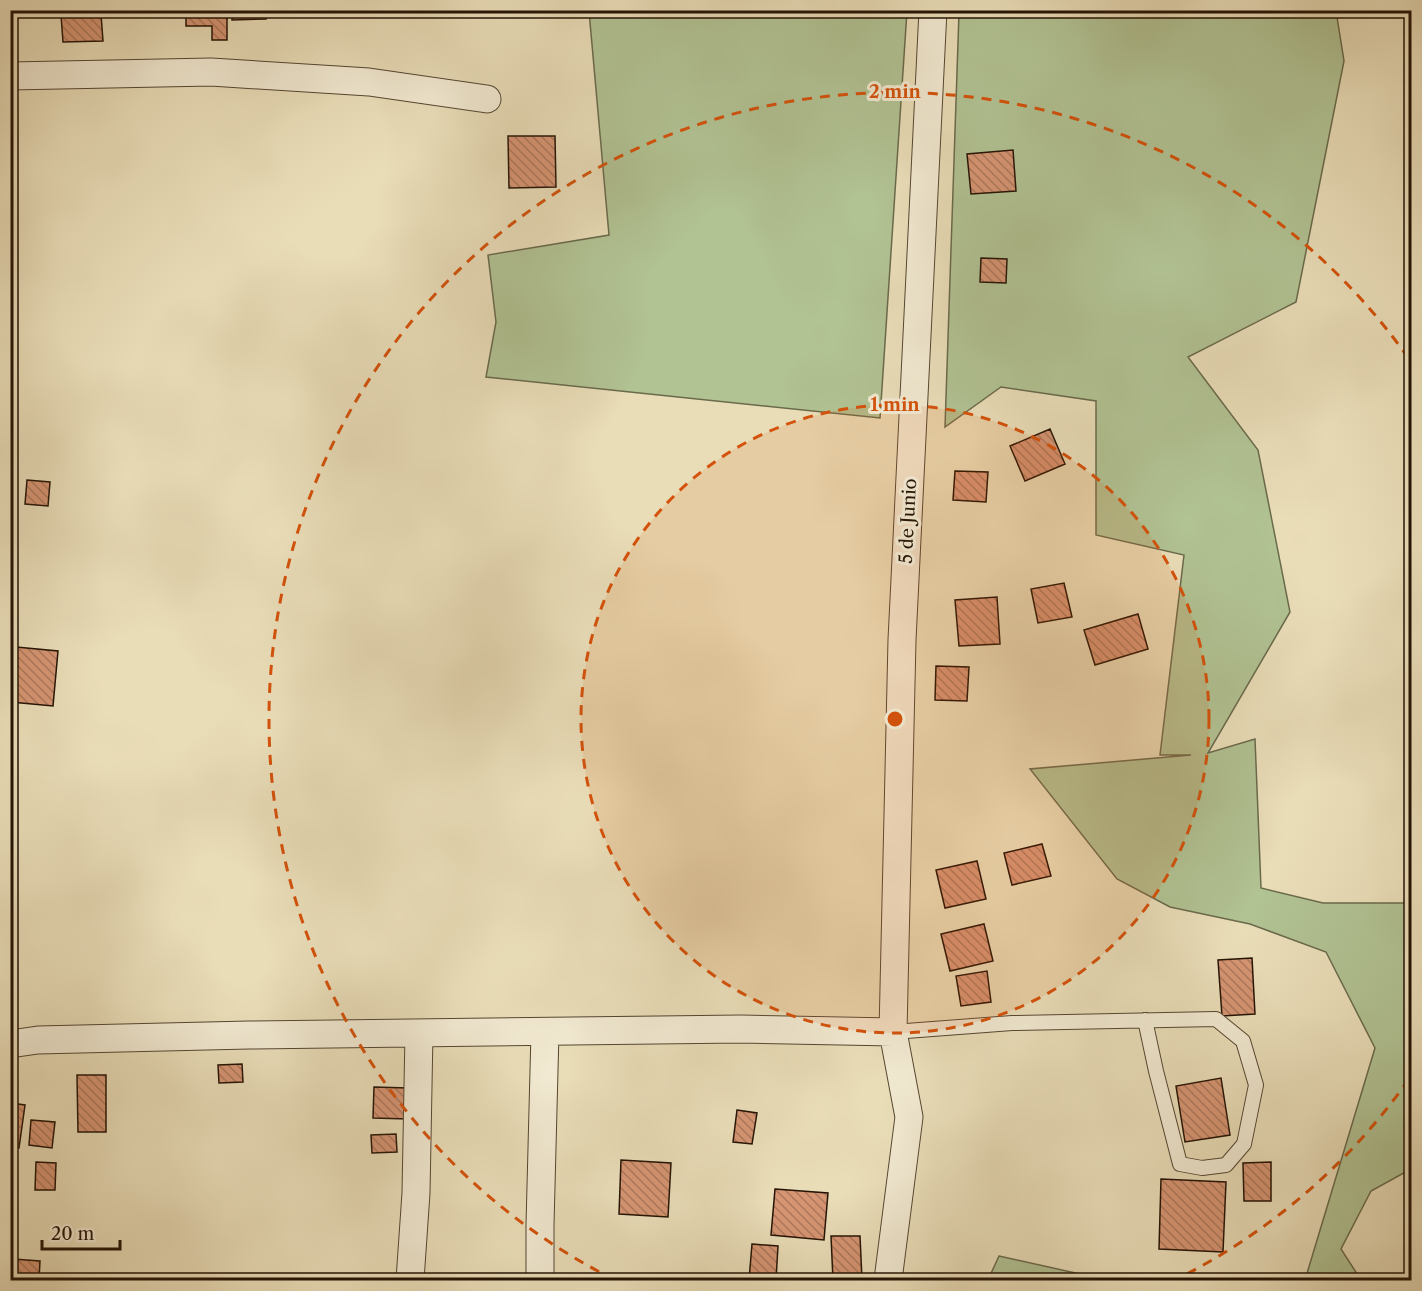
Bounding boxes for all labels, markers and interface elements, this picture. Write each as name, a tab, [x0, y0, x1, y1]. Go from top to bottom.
text: 2 min	[869, 81, 922, 103]
text: 1 min	[870, 394, 920, 416]
street label: 5 de Junio	[895, 478, 921, 564]
centre of rings	[885, 709, 905, 729]
scale bar	[42, 1213, 120, 1251]
text: 20 m	[51, 1223, 95, 1245]

